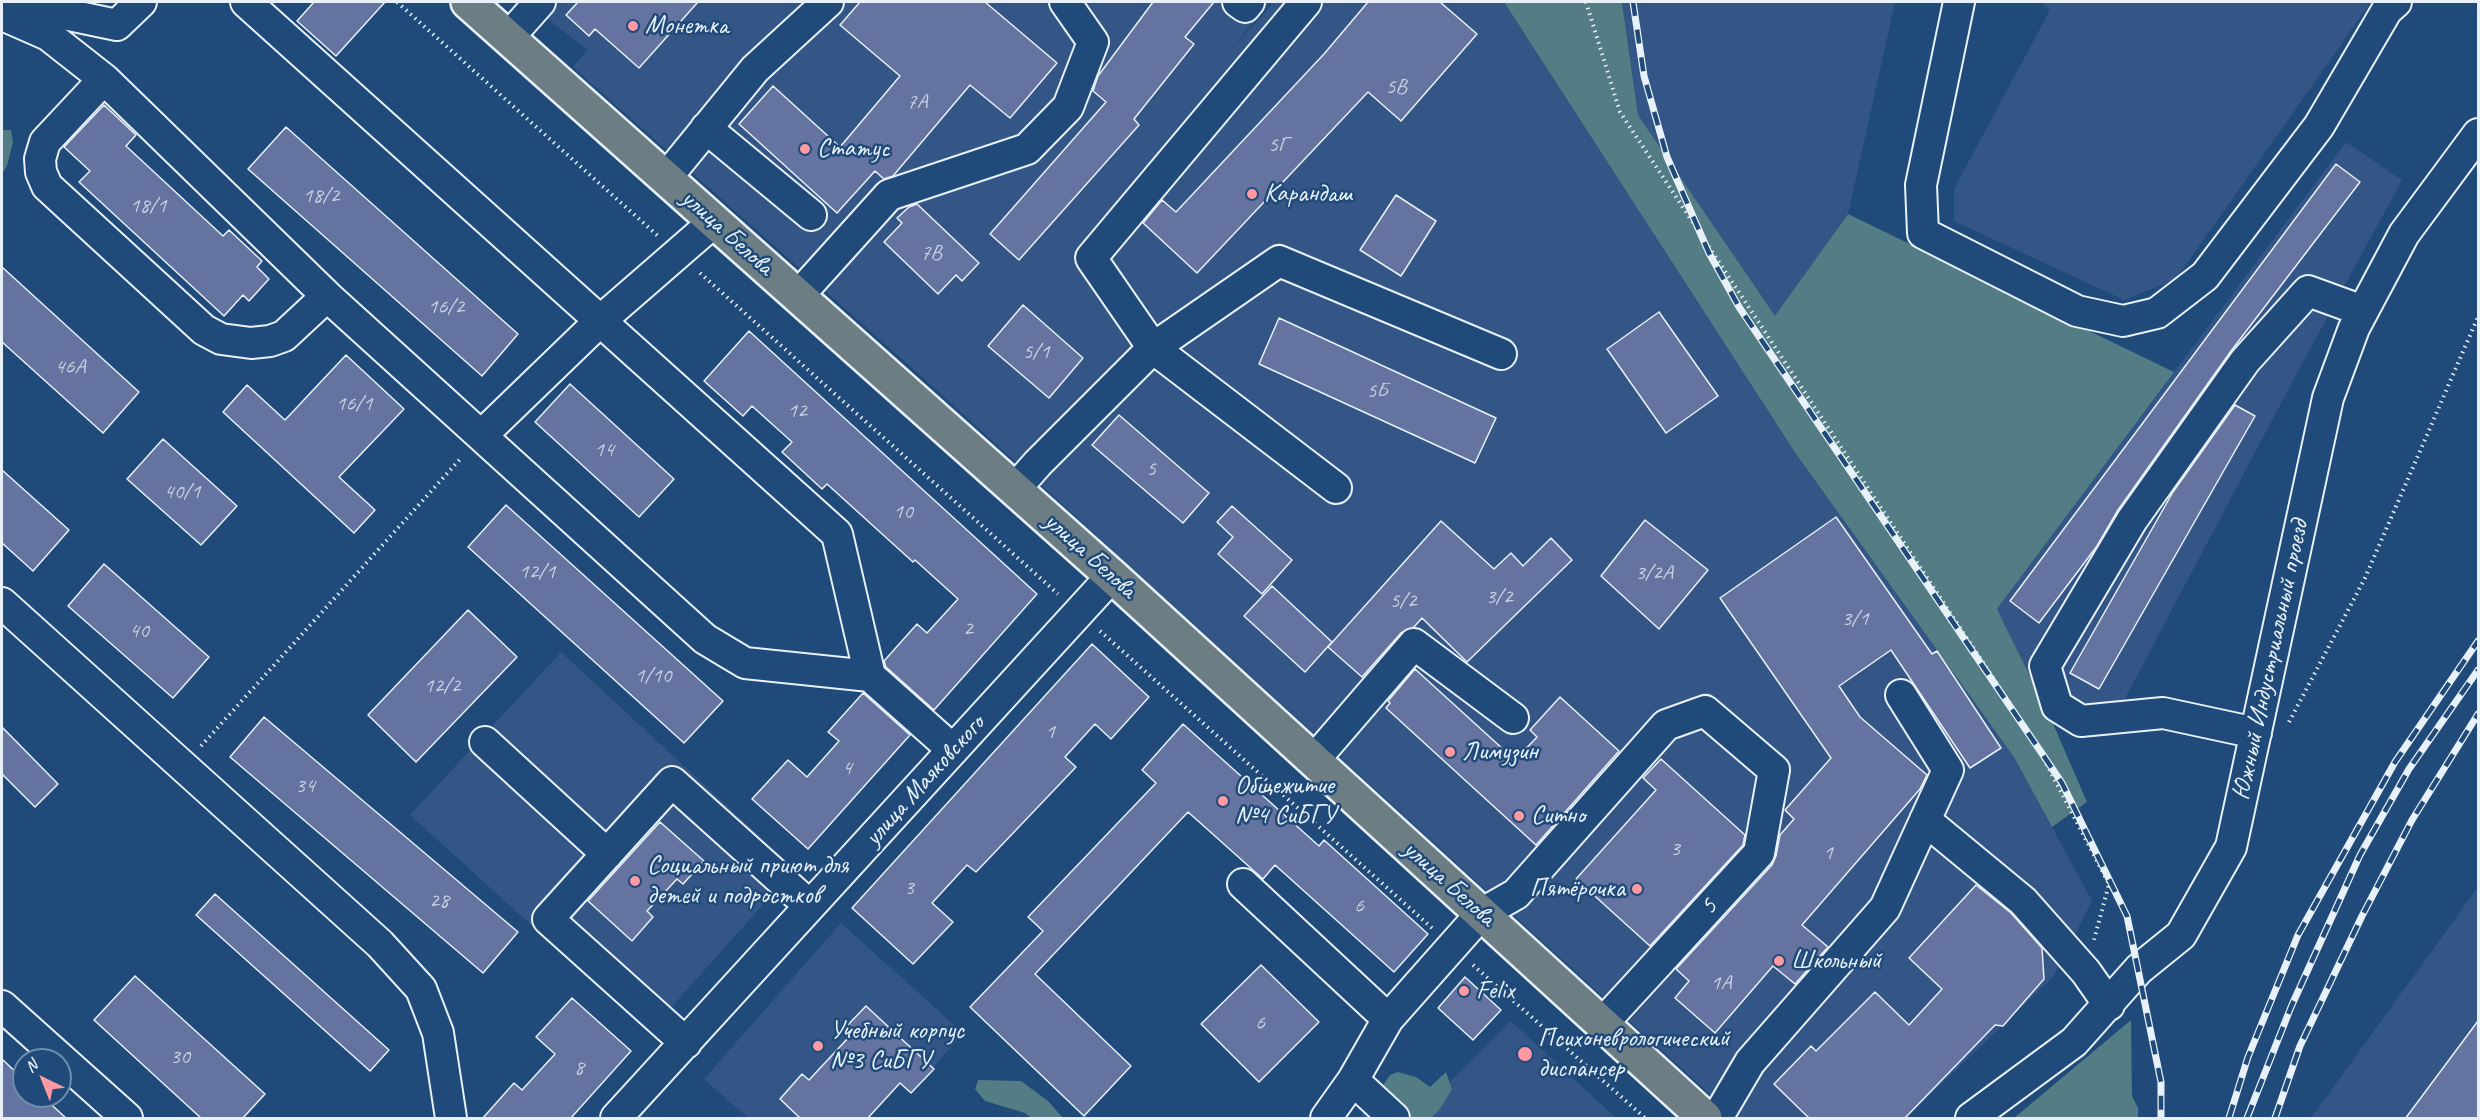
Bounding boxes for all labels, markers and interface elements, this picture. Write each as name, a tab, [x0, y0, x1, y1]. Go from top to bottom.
place label: Монетка	[645, 10, 728, 42]
marker: Монетка	[626, 19, 640, 33]
house number: 5В	[1385, 74, 1407, 100]
house number: 7А	[907, 89, 927, 115]
house number: 5Г	[1268, 132, 1288, 158]
place label: Статус	[817, 133, 889, 165]
marker: Статус	[798, 142, 812, 156]
place label: Карандаш	[1264, 178, 1352, 210]
house number: 18/2	[303, 183, 339, 209]
street label: улица Белова	[674, 183, 780, 283]
marker: Карандаш	[1245, 187, 1259, 201]
house number: 18/1	[130, 193, 166, 219]
house number: 7В	[920, 240, 942, 266]
house number: 16/2	[428, 294, 464, 320]
house number: 5/1	[1022, 339, 1050, 365]
house number: 46А	[55, 354, 85, 380]
house number: 5Б	[1366, 378, 1388, 404]
house number: 16/1	[336, 391, 372, 417]
house number: 12	[787, 398, 807, 424]
house number: 14	[594, 437, 614, 463]
house number: 5	[1146, 456, 1156, 482]
house number: 40/1	[164, 479, 200, 505]
house number: 10	[893, 499, 913, 525]
street label: улица Белова	[1037, 506, 1143, 606]
street label: Южный Индустриальный проезд	[2226, 517, 2316, 803]
house number: 12/1	[519, 559, 555, 585]
house number: 3/2А	[1635, 560, 1673, 586]
house number: 3/2	[1485, 584, 1513, 610]
house number: 5/2	[1389, 588, 1417, 614]
house number: 3/1	[1841, 606, 1869, 632]
house number: 2	[963, 616, 973, 642]
house number: 40	[129, 618, 149, 644]
house number: 1/10	[635, 663, 671, 689]
house number: 12/2	[424, 673, 460, 699]
street label: улица Маяковского	[858, 709, 992, 853]
house number: 1	[1045, 719, 1055, 745]
place label: Лимузин	[1462, 736, 1538, 768]
marker: Лимузин	[1443, 745, 1457, 759]
house number: 4	[842, 755, 852, 781]
place label: Общежитие №4 СиБГУ	[1235, 770, 1336, 832]
house number: 34	[295, 773, 315, 799]
marker: Общежитие №4 СиБГУ	[1216, 794, 1230, 808]
place label: Ситно	[1531, 800, 1585, 832]
marker: Ситно	[1512, 809, 1526, 823]
street label: улица Белова	[1396, 834, 1502, 934]
house number: 3	[1670, 836, 1680, 862]
house number: 1	[1823, 840, 1833, 866]
place label: Социальный приют для детей и подростков	[647, 850, 848, 912]
place label: Пятёрочка	[1530, 873, 1625, 905]
marker: Социальный приют для детей и подростков	[628, 874, 642, 888]
house number: 3	[904, 875, 914, 901]
marker: Пятёрочка	[1630, 882, 1644, 896]
house number: 28	[429, 888, 449, 914]
street label: 5	[1694, 892, 1724, 922]
house number: 6	[1354, 893, 1364, 919]
place label: Школьный	[1791, 945, 1881, 977]
marker: Школьный	[1772, 954, 1786, 968]
house number: 1А	[1711, 970, 1731, 996]
place label: Felix	[1476, 975, 1514, 1007]
marker: Felix	[1457, 984, 1471, 998]
house number: 6	[1255, 1010, 1265, 1036]
place label: Учебный корпус №3 СиБГУ	[830, 1015, 964, 1076]
place label: Психоневрологический диспансер	[1538, 1023, 1730, 1084]
marker: Учебный корпус №3 СиБГУ	[811, 1039, 825, 1053]
house number: 30	[170, 1044, 190, 1070]
marker: Психоневрологический диспансер	[1516, 1045, 1534, 1063]
north arrow	[12, 1048, 72, 1108]
house number: 8	[574, 1055, 584, 1081]
text: N	[21, 1056, 42, 1077]

